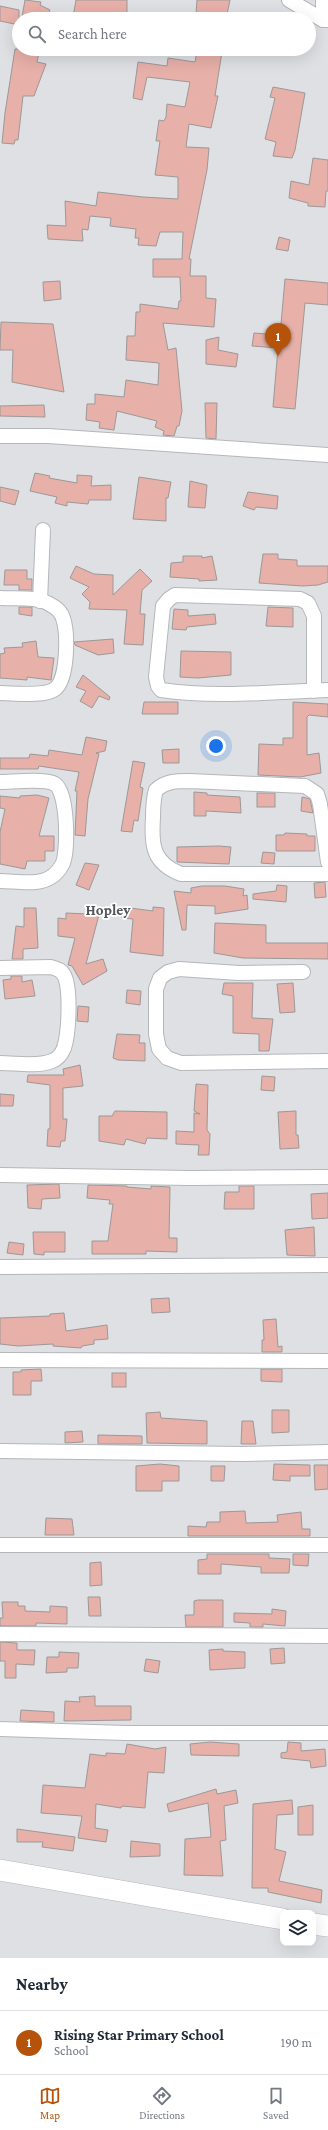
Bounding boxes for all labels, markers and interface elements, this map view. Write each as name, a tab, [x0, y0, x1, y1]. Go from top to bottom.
search box	[12, 12, 316, 56]
icon: search	[26, 23, 48, 45]
text: Search here	[58, 26, 127, 42]
pin: 1	[265, 323, 291, 356]
your location	[206, 736, 226, 756]
district label: Hopley	[86, 902, 131, 918]
map controls	[280, 1910, 316, 1946]
button: layers	[280, 1910, 316, 1946]
text: Nearby	[16, 1975, 68, 1994]
text: Rising Star Primary School	[54, 2027, 224, 2043]
text: 1	[27, 2035, 31, 2050]
text: 190 m	[281, 2035, 312, 2050]
text: School	[54, 2043, 89, 2058]
tab: Map	[39, 2085, 61, 2121]
tab: Directions	[139, 2085, 185, 2121]
tab: Saved	[263, 2085, 289, 2121]

